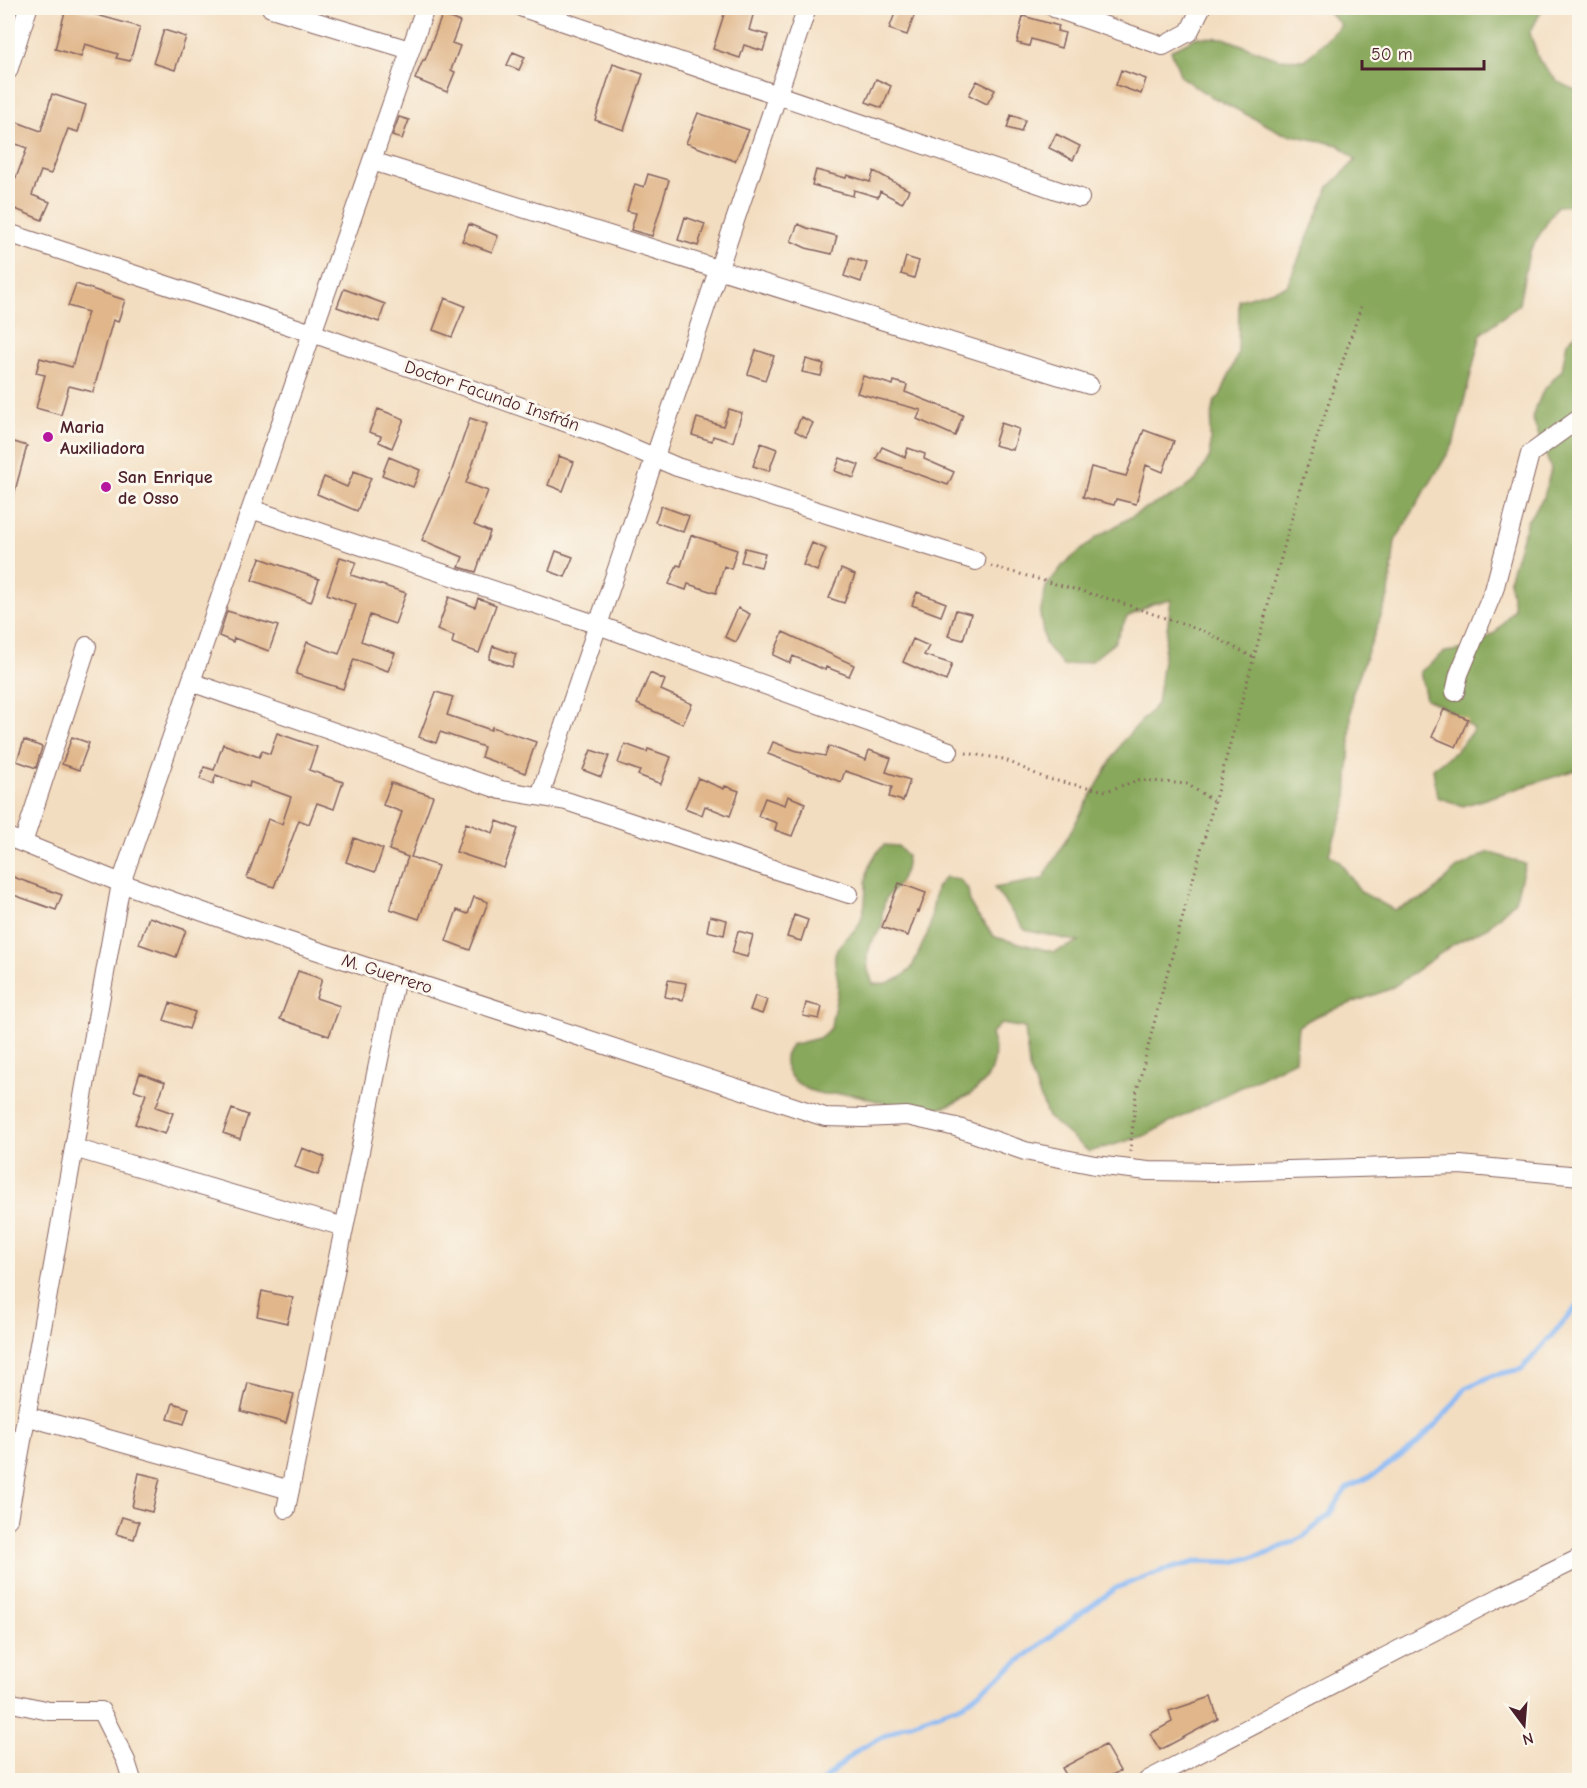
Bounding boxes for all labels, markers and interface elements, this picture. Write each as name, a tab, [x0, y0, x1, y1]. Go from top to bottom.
scale bar	[1362, 33, 1484, 71]
text: 50 m	[1371, 44, 1413, 65]
street label: Doctor Facundo Insfrán	[402, 356, 582, 436]
place label: Maria Auxiliadora	[60, 417, 145, 459]
marker: Maria Auxiliadora	[41, 430, 55, 444]
place label: San Enrique de Osso	[118, 467, 213, 509]
marker: San Enrique de Osso	[99, 480, 113, 494]
street label: M. Guerrero	[339, 949, 435, 999]
north arrow	[1494, 1695, 1554, 1755]
text: N	[1520, 1728, 1535, 1749]

